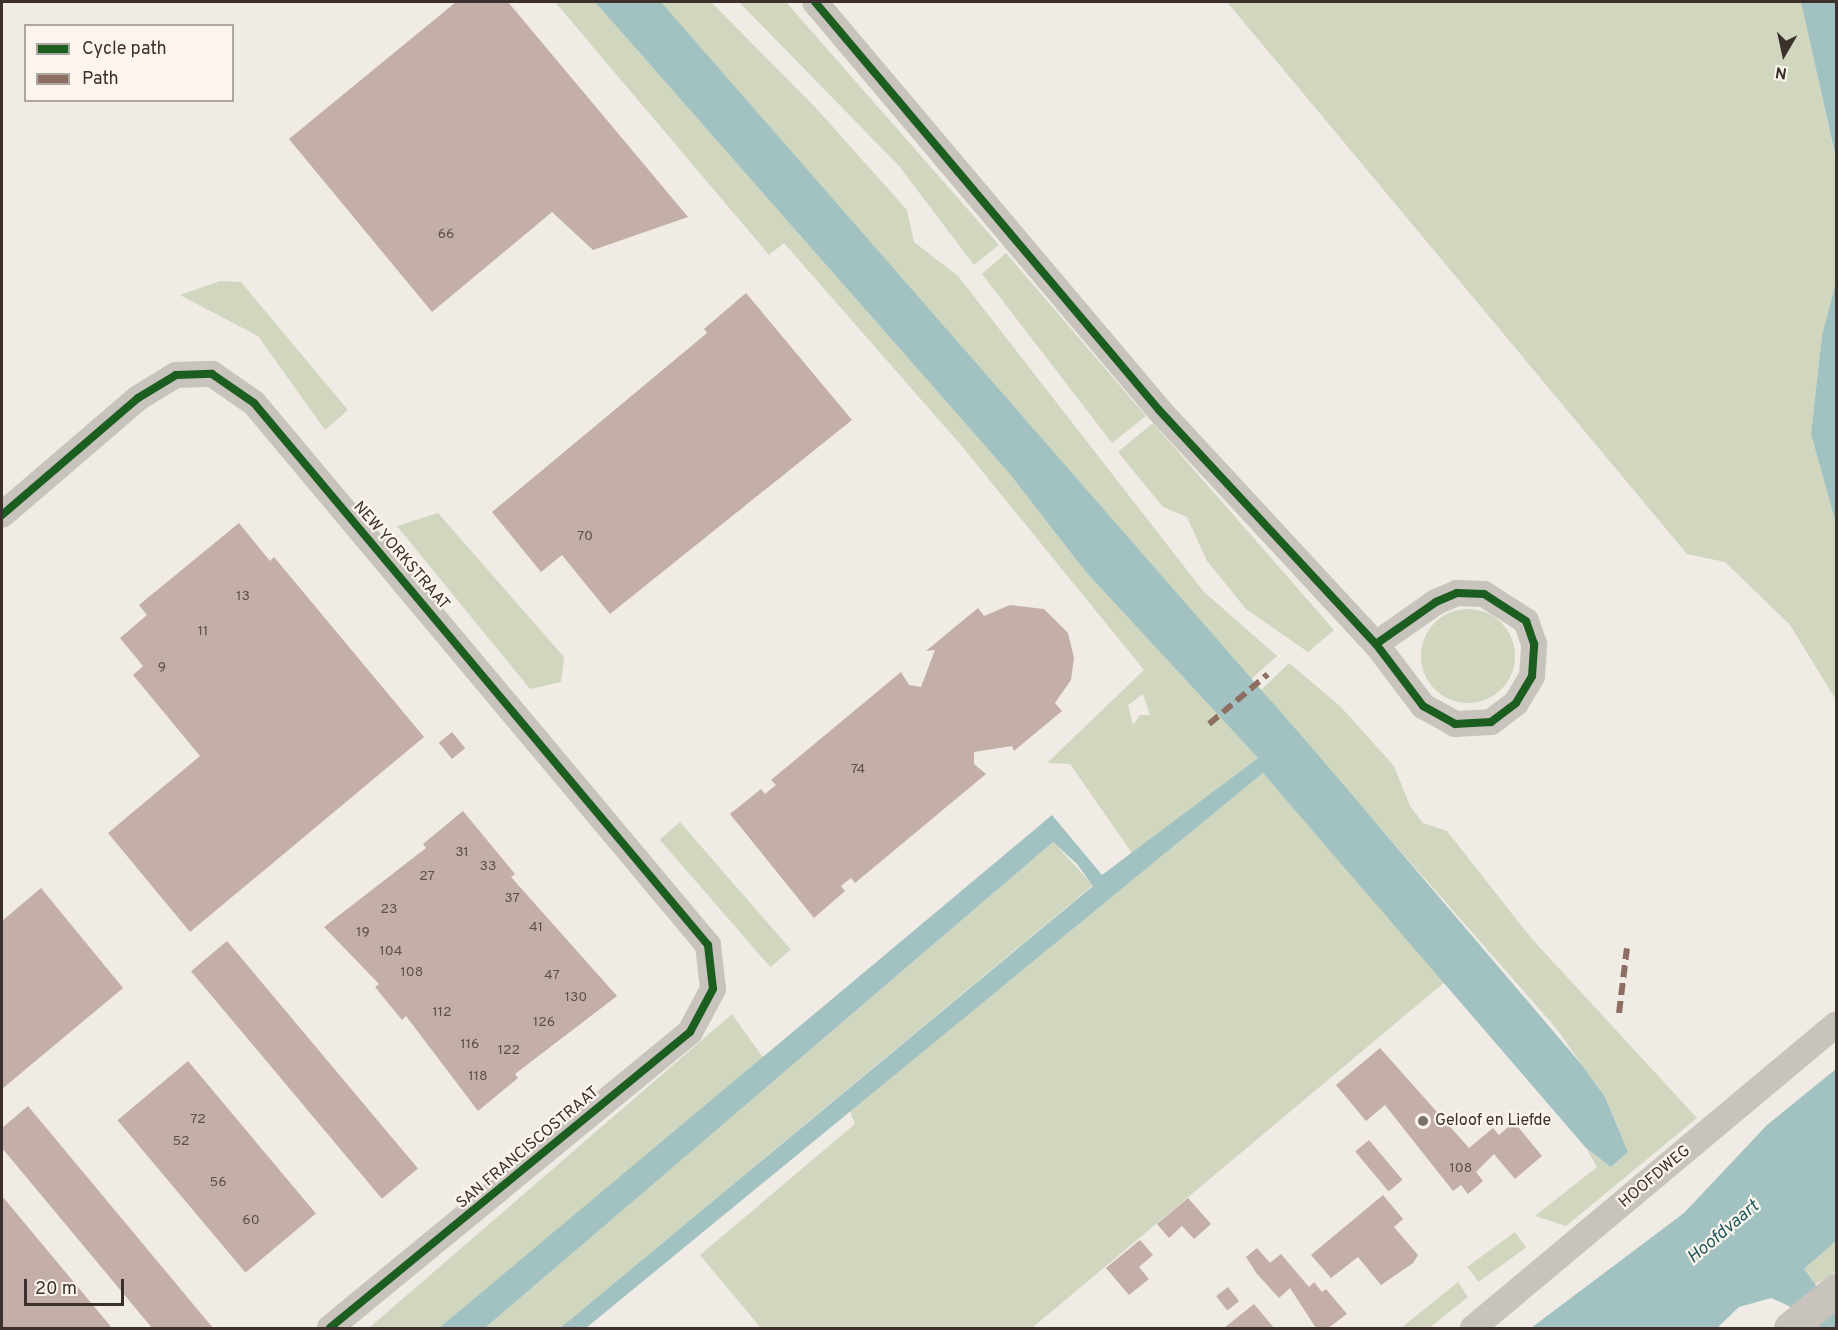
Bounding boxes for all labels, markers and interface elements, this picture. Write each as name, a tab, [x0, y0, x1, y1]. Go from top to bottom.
legend	[24, 24, 234, 102]
north arrow	[1754, 24, 1814, 84]
text: Cycle path	[82, 38, 167, 61]
text: N	[1774, 61, 1788, 83]
text: Path	[82, 68, 119, 91]
house number: 66	[438, 227, 454, 243]
street label: NEW YORKSTRAAT	[348, 497, 454, 615]
house number: 70	[577, 529, 593, 545]
house number: 13	[236, 589, 250, 605]
house number: 11	[198, 624, 208, 640]
house number: 9	[158, 660, 166, 676]
house number: 74	[851, 762, 865, 778]
house number: 31	[455, 845, 469, 861]
house number: 33	[480, 859, 496, 875]
house number: 27	[419, 869, 435, 885]
house number: 37	[504, 891, 520, 907]
house number: 23	[381, 902, 397, 918]
house number: 41	[529, 920, 543, 936]
house number: 19	[356, 925, 370, 941]
house number: 104	[380, 944, 402, 960]
house number: 108	[401, 965, 423, 981]
house number: 47	[544, 968, 560, 984]
house number: 130	[565, 990, 587, 1006]
house number: 112	[432, 1005, 452, 1021]
house number: 126	[533, 1015, 555, 1031]
house number: 116	[461, 1037, 479, 1053]
house number: 122	[498, 1043, 520, 1059]
house number: 118	[469, 1069, 487, 1085]
street label: SAN FRANCISCOSTRAAT	[453, 1083, 603, 1213]
place label: Geloof en Liefde	[1435, 1111, 1551, 1131]
house number: 72	[190, 1112, 206, 1128]
marker: Geloof en Liefde	[1416, 1114, 1430, 1128]
house number: 52	[172, 1134, 190, 1150]
street label: HOOFDWEG	[1615, 1142, 1695, 1212]
house number: 108	[1450, 1161, 1472, 1177]
house number: 56	[209, 1175, 227, 1191]
water label: Hoofdvaart	[1684, 1197, 1764, 1269]
house number: 60	[242, 1213, 260, 1229]
scale bar	[27, 1267, 128, 1305]
text: 20 m	[35, 1278, 77, 1301]

